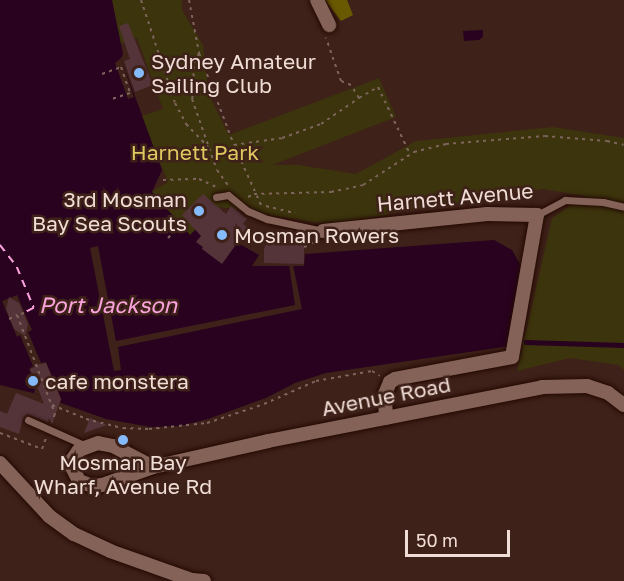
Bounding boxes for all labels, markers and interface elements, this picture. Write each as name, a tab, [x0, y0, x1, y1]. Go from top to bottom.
place label: Sydney Amateur Sailing Club	[151, 48, 316, 98]
marker: Sydney Amateur Sailing Club	[132, 66, 146, 80]
park label: Harnett Park	[131, 139, 259, 165]
street label: Harnett Avenue	[376, 178, 534, 216]
place label: 3rd Mosman Bay Sea Scouts	[32, 186, 187, 236]
marker: 3rd Mosman Bay Sea Scouts	[192, 204, 206, 218]
place label: Mosman Rowers	[234, 222, 399, 248]
marker: Mosman Rowers	[215, 228, 229, 242]
water label: Port Jackson	[39, 292, 177, 318]
place label: cafe monstera	[45, 368, 189, 394]
street label: Avenue Road	[319, 371, 453, 421]
marker: cafe monstera	[26, 374, 40, 388]
marker: Mosman Bay Wharf, Avenue Rd	[116, 433, 130, 447]
place label: Mosman Bay Wharf, Avenue Rd	[34, 449, 212, 499]
scale bar	[408, 518, 513, 556]
text: 50 m	[416, 529, 458, 551]

